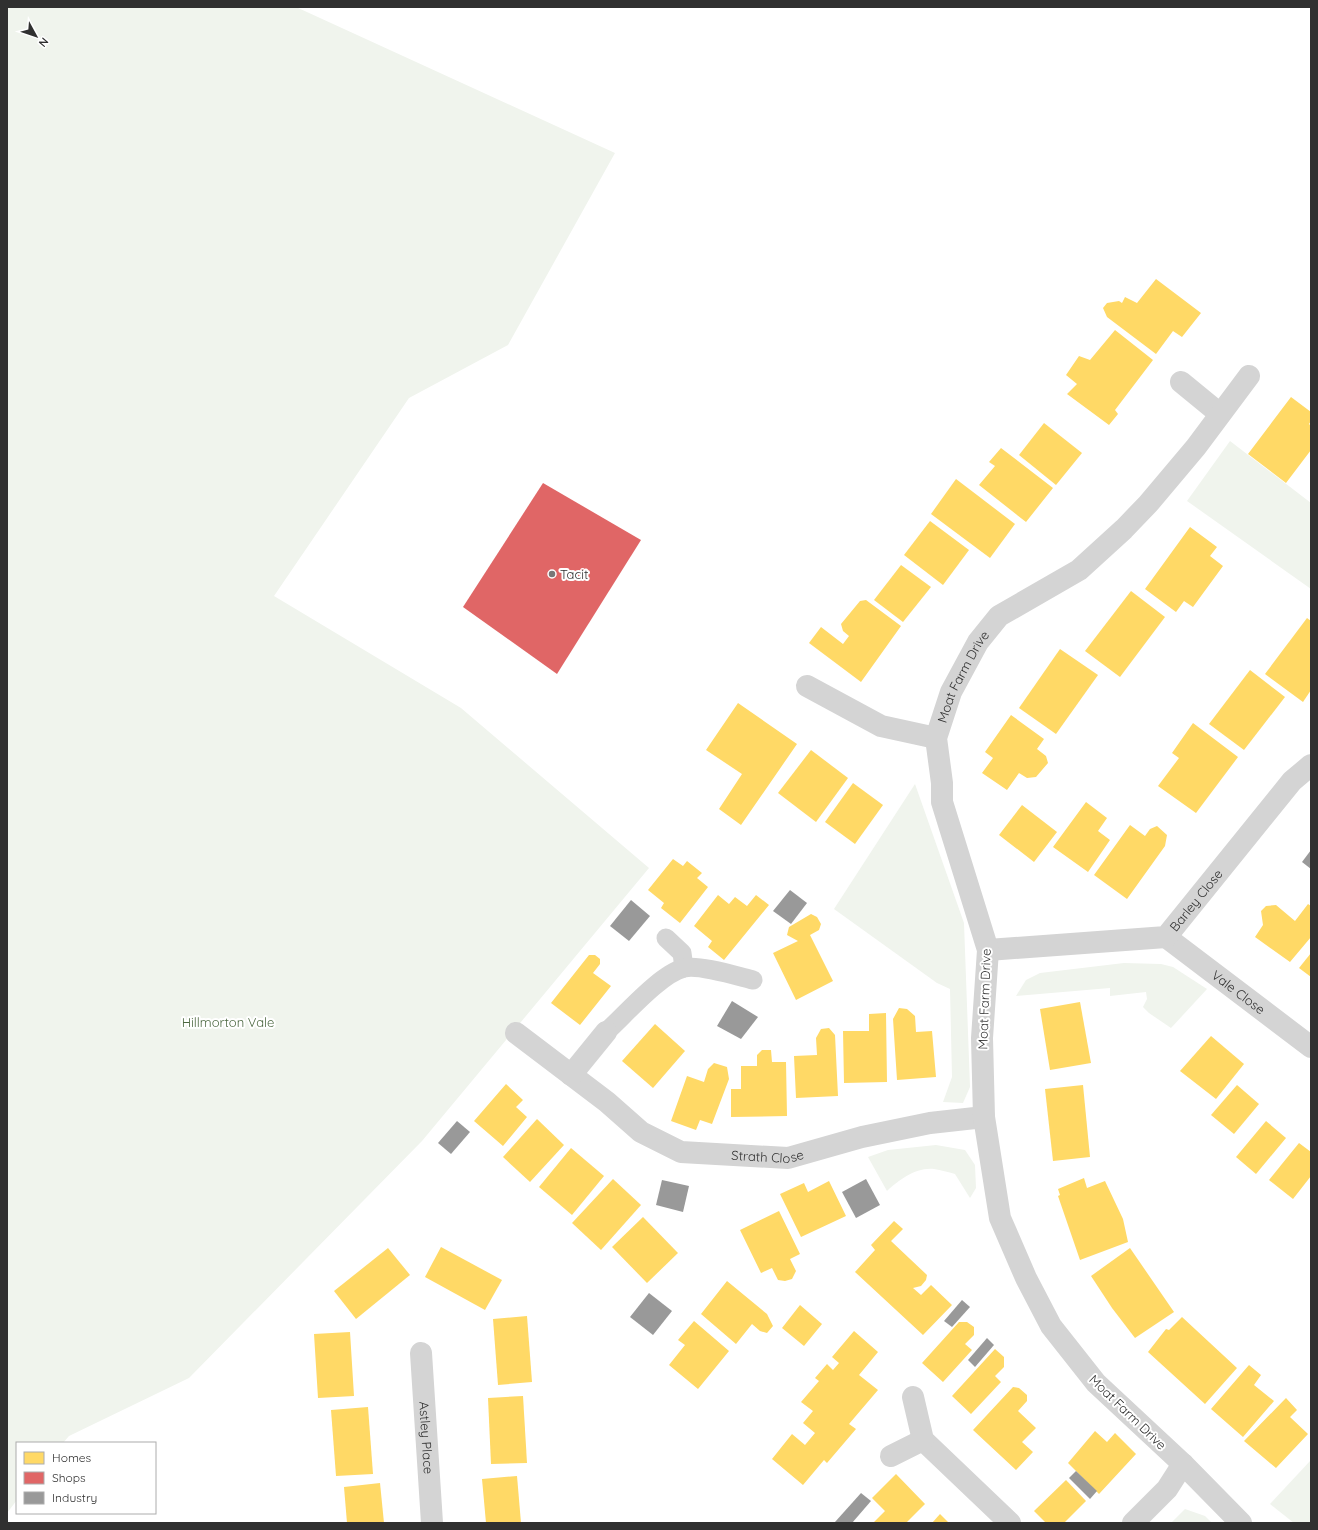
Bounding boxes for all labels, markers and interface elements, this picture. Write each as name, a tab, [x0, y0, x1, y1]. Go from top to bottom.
north arrow	[16, 16, 56, 56]
text: N	[36, 35, 52, 50]
place label: Tacit	[560, 566, 588, 582]
marker: Tacit	[547, 569, 557, 579]
street label: Moat Farm Drive	[934, 627, 992, 725]
street label: Barley Close	[1166, 866, 1226, 934]
street label: Moat Farm Drive	[974, 948, 994, 1050]
street label: Vale Close	[1209, 967, 1268, 1017]
park label: Hillmorton Vale	[182, 1014, 274, 1030]
street label: Strath Close	[731, 1146, 805, 1166]
street label: Moat Farm Drive	[1086, 1371, 1170, 1453]
street label: Astley Place	[416, 1401, 437, 1475]
legend	[16, 1442, 156, 1514]
text: Homes	[52, 1450, 92, 1465]
text: Shops	[52, 1470, 86, 1485]
text: Industry	[52, 1490, 97, 1505]

